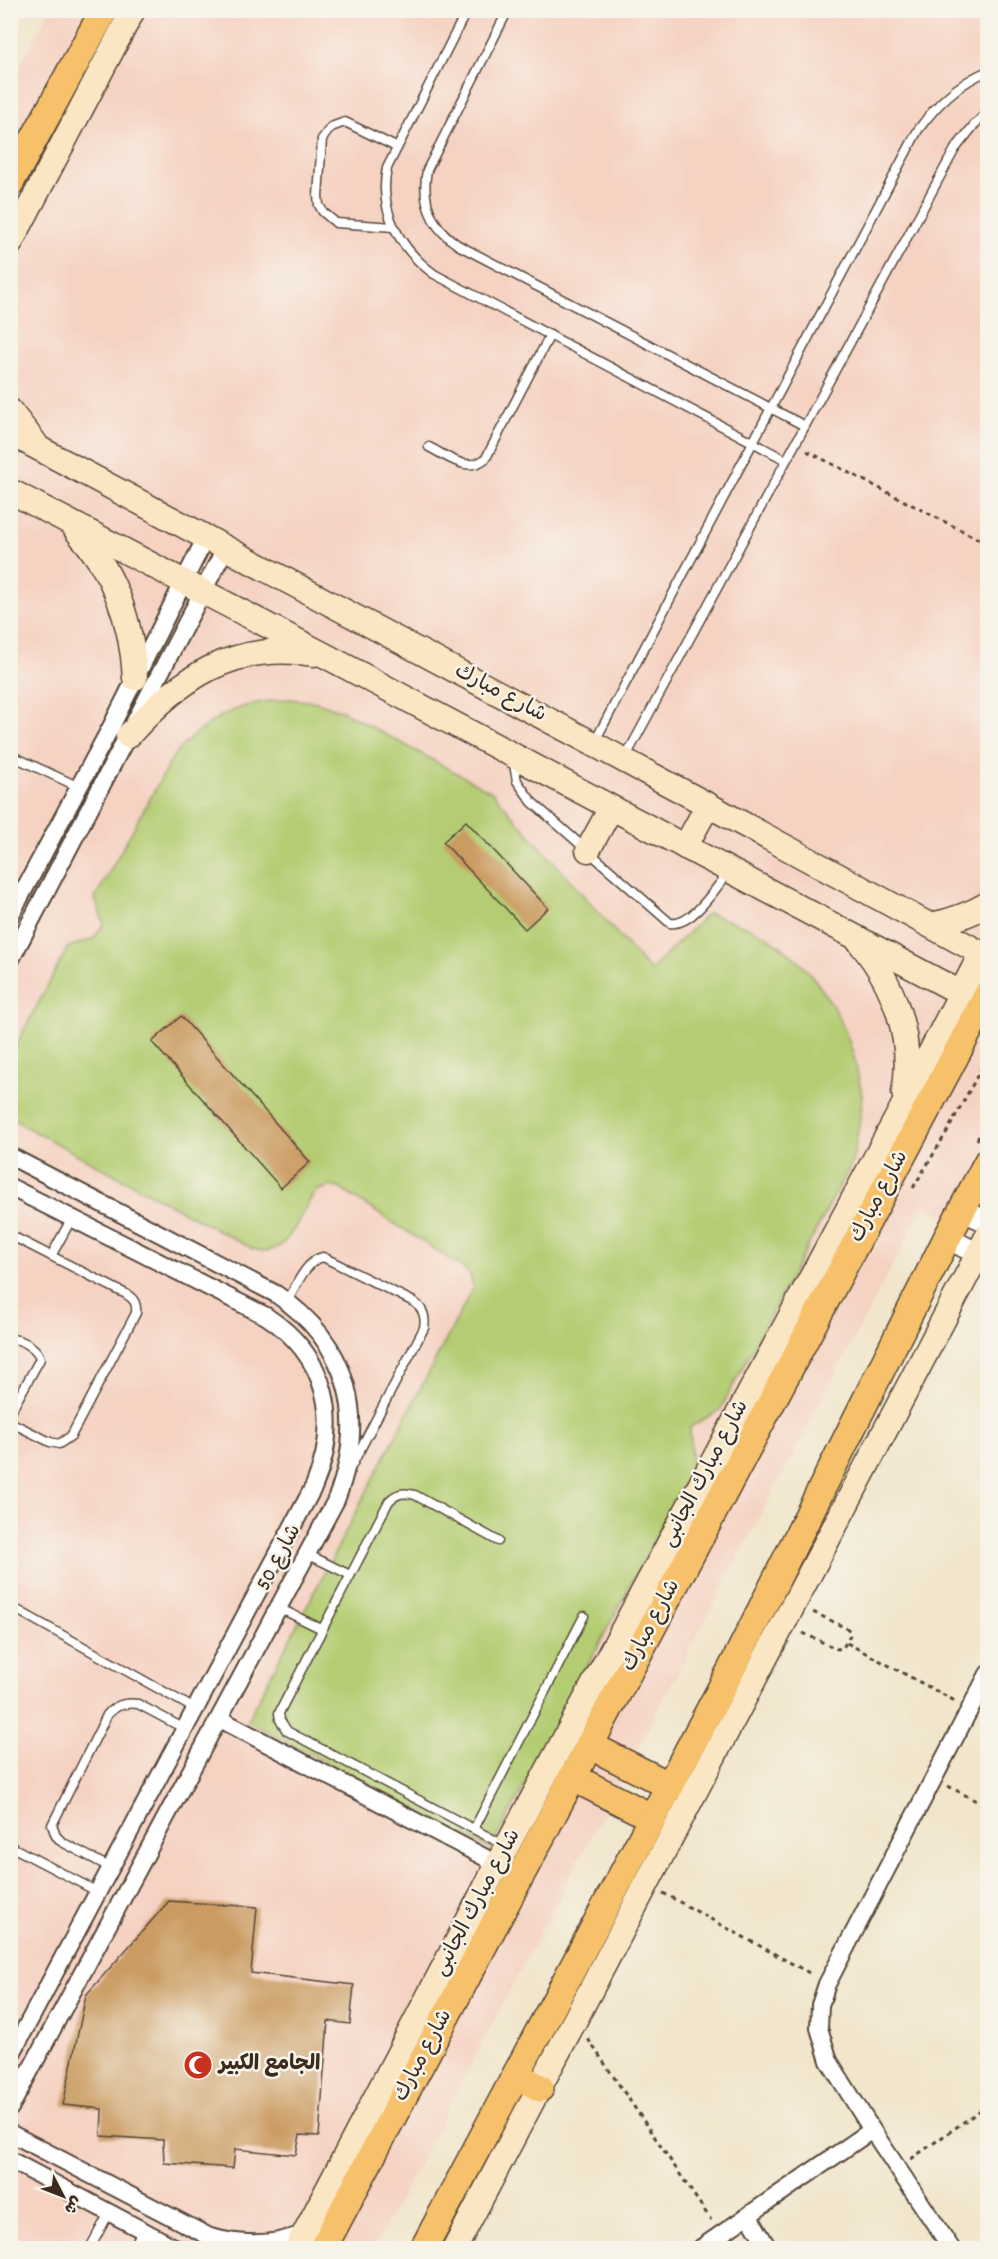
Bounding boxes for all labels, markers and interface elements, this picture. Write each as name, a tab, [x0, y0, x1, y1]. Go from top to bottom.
street label: شارع مبارك	[449, 657, 551, 731]
street label: شارع مبارك	[843, 1146, 917, 1248]
street label: شارع مبارك الجانبى	[655, 1395, 757, 1553]
street label: شارع 50	[250, 1519, 310, 1597]
street label: شارع مبارك	[615, 1575, 689, 1677]
street label: شارع مبارك الجانبى	[427, 1824, 529, 1982]
street label: شارع مبارك	[387, 2005, 461, 2107]
mosque icon: الجامع الكبير	[182, 2049, 214, 2081]
place label: الجامع الكبير	[217, 2050, 320, 2080]
north arrow	[33, 2166, 93, 2226]
text: ش	[58, 2190, 87, 2219]

